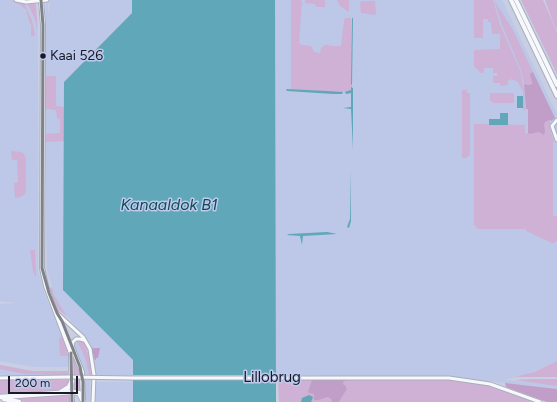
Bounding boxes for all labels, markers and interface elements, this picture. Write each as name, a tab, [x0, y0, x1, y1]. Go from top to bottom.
place label: Kaai 526	[50, 48, 103, 64]
marker: Kaai 526	[38, 51, 48, 61]
water label: Kanaaldok B1	[120, 195, 218, 215]
scale bar	[10, 368, 80, 394]
street label: Lillobrug	[243, 369, 301, 387]
text: 200 m	[15, 376, 50, 390]

